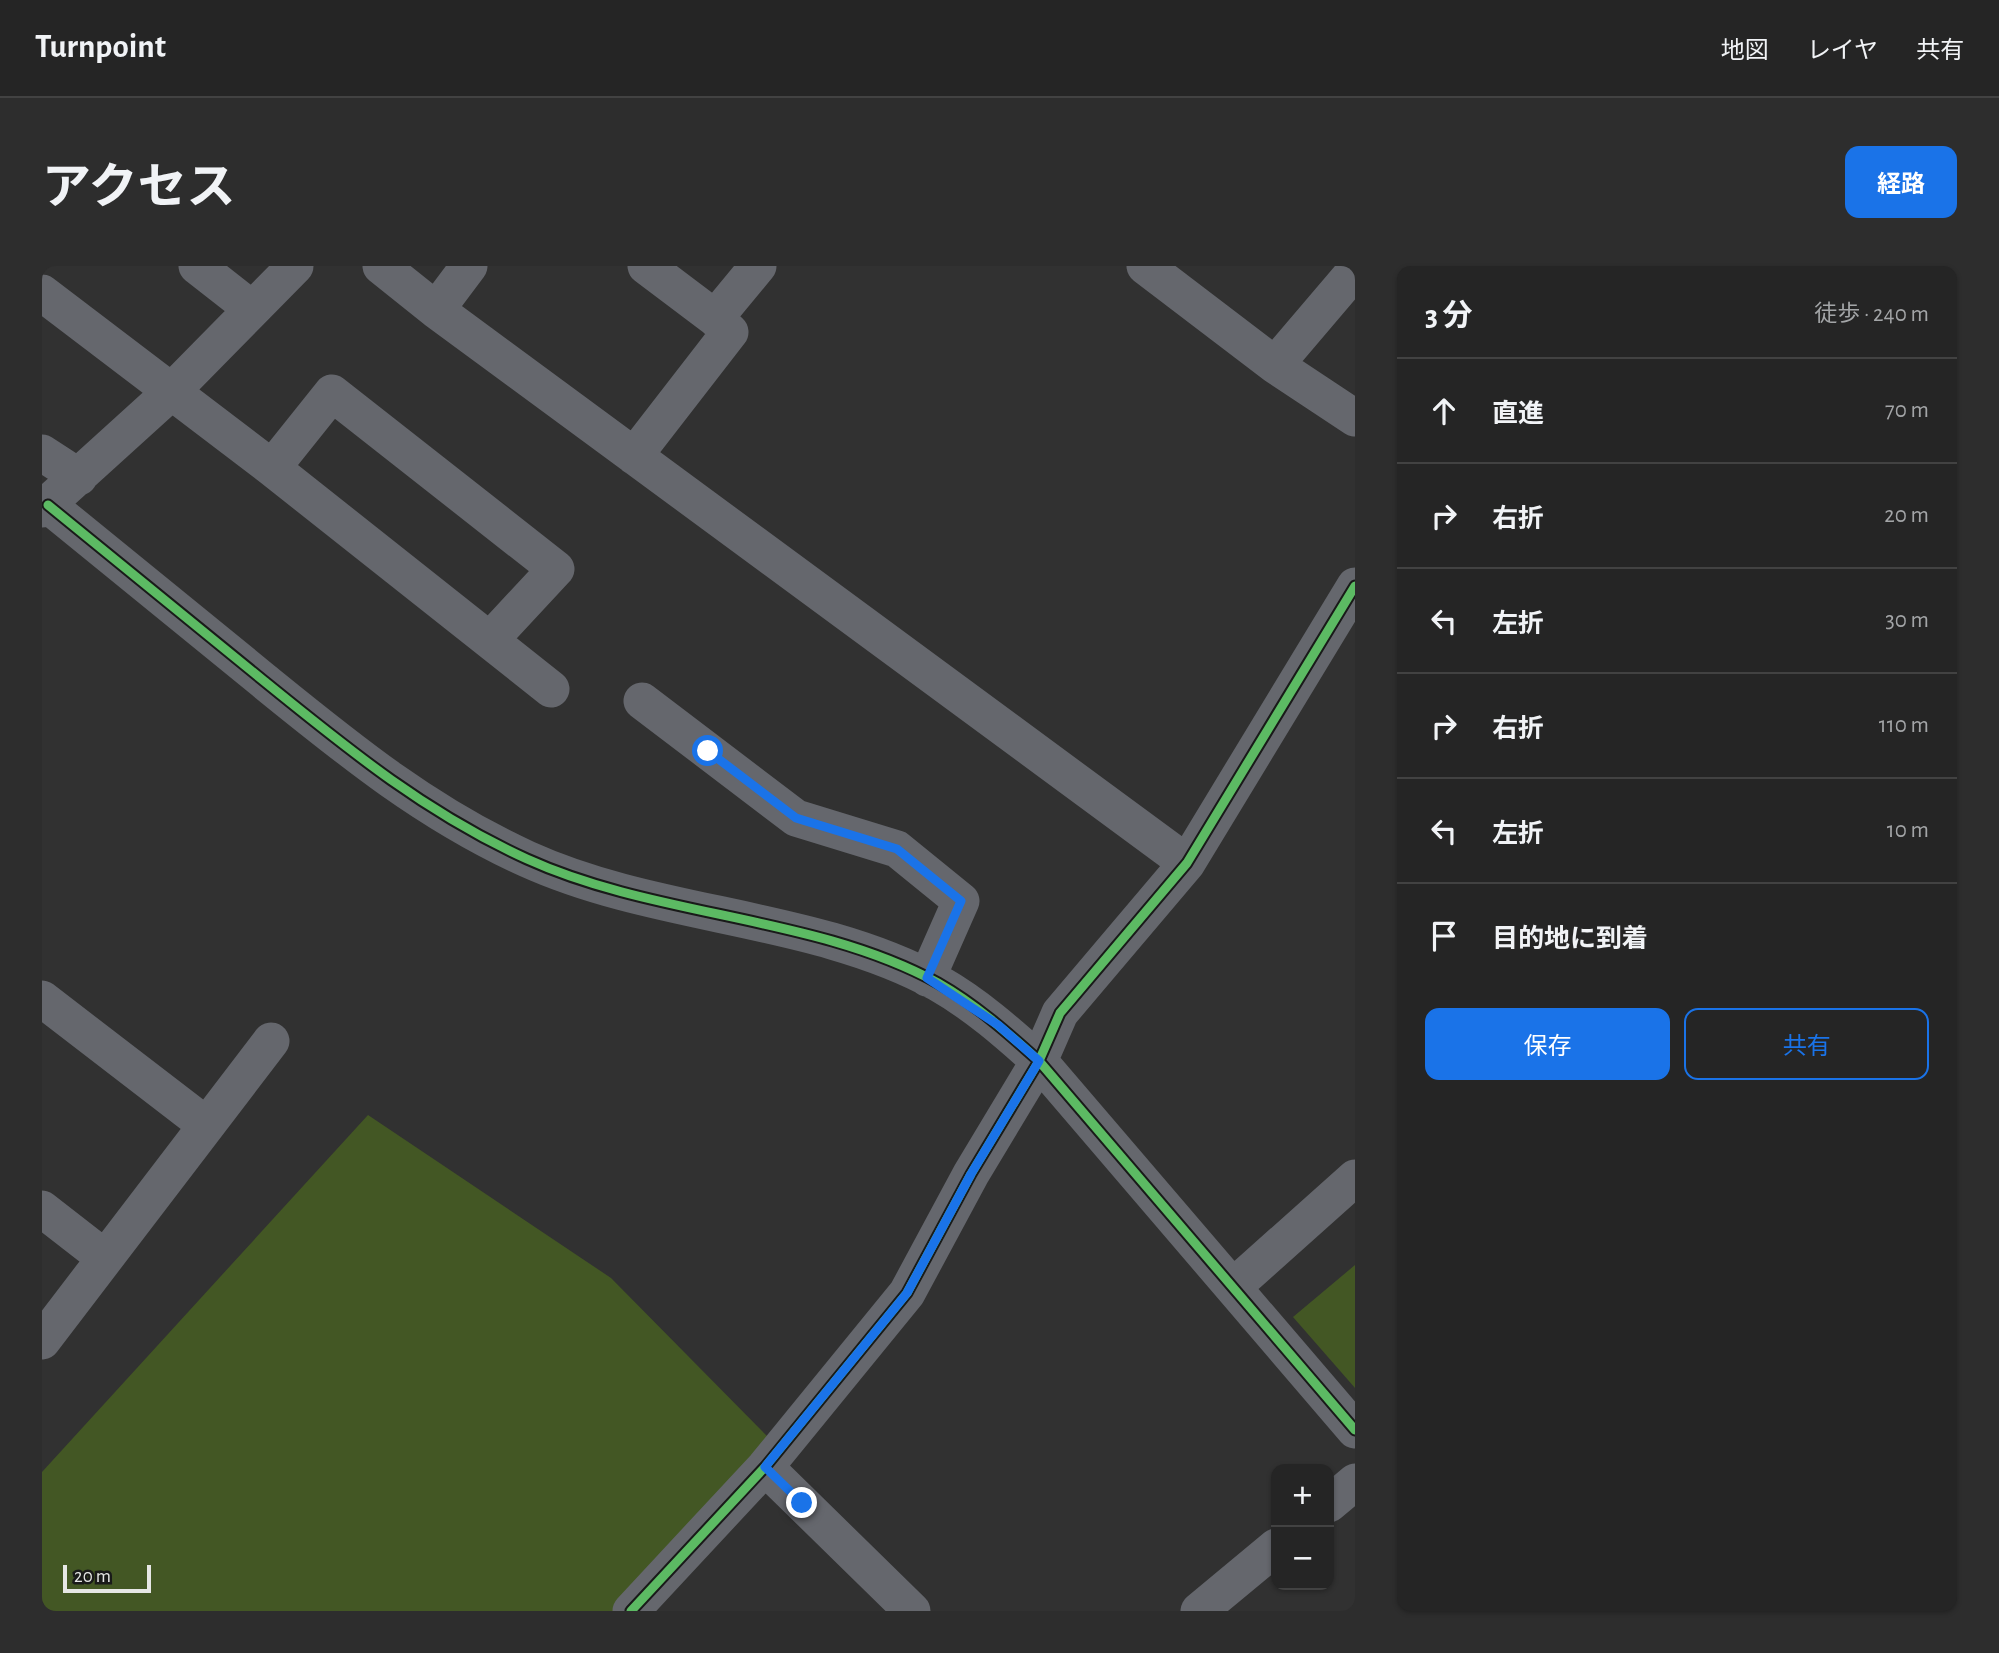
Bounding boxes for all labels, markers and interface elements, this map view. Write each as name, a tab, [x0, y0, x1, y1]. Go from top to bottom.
text: Turnpoint	[35, 31, 166, 64]
text: 地図	[1721, 39, 1769, 63]
text: レイヤ	[1807, 39, 1878, 63]
text: 共有	[1916, 39, 1964, 63]
button: 経路	[1845, 146, 1957, 218]
text: アクセス	[42, 164, 236, 213]
text: 3 分	[1425, 301, 1472, 331]
text: 徒歩 · 240 m	[1814, 303, 1929, 326]
icon: ahead	[1425, 392, 1463, 430]
text: 70 m	[1885, 399, 1929, 422]
text: 直進	[1492, 401, 1544, 427]
icon: right	[1425, 497, 1463, 535]
text: 20 m	[1884, 504, 1929, 527]
text: 右折	[1492, 506, 1544, 532]
icon: left	[1425, 602, 1463, 640]
text: 30 m	[1885, 609, 1929, 632]
text: 左折	[1492, 611, 1544, 637]
icon: right	[1425, 707, 1463, 745]
text: 110 m	[1879, 714, 1929, 737]
text: 右折	[1492, 716, 1544, 742]
route start	[692, 735, 723, 766]
icon: left	[1425, 812, 1463, 850]
text: 10 m	[1887, 819, 1929, 842]
text: 左折	[1492, 821, 1544, 847]
icon: arrive	[1425, 917, 1463, 955]
text: 目的地に到着	[1492, 926, 1648, 952]
button: 保存	[1425, 1008, 1670, 1080]
button: 共有	[1684, 1008, 1929, 1080]
map controls	[1271, 1464, 1334, 1590]
button: +	[1271, 1464, 1334, 1527]
route end	[786, 1487, 817, 1518]
button: −	[1271, 1527, 1334, 1590]
scale bar	[63, 1562, 150, 1594]
text: 20 m	[74, 1567, 111, 1586]

